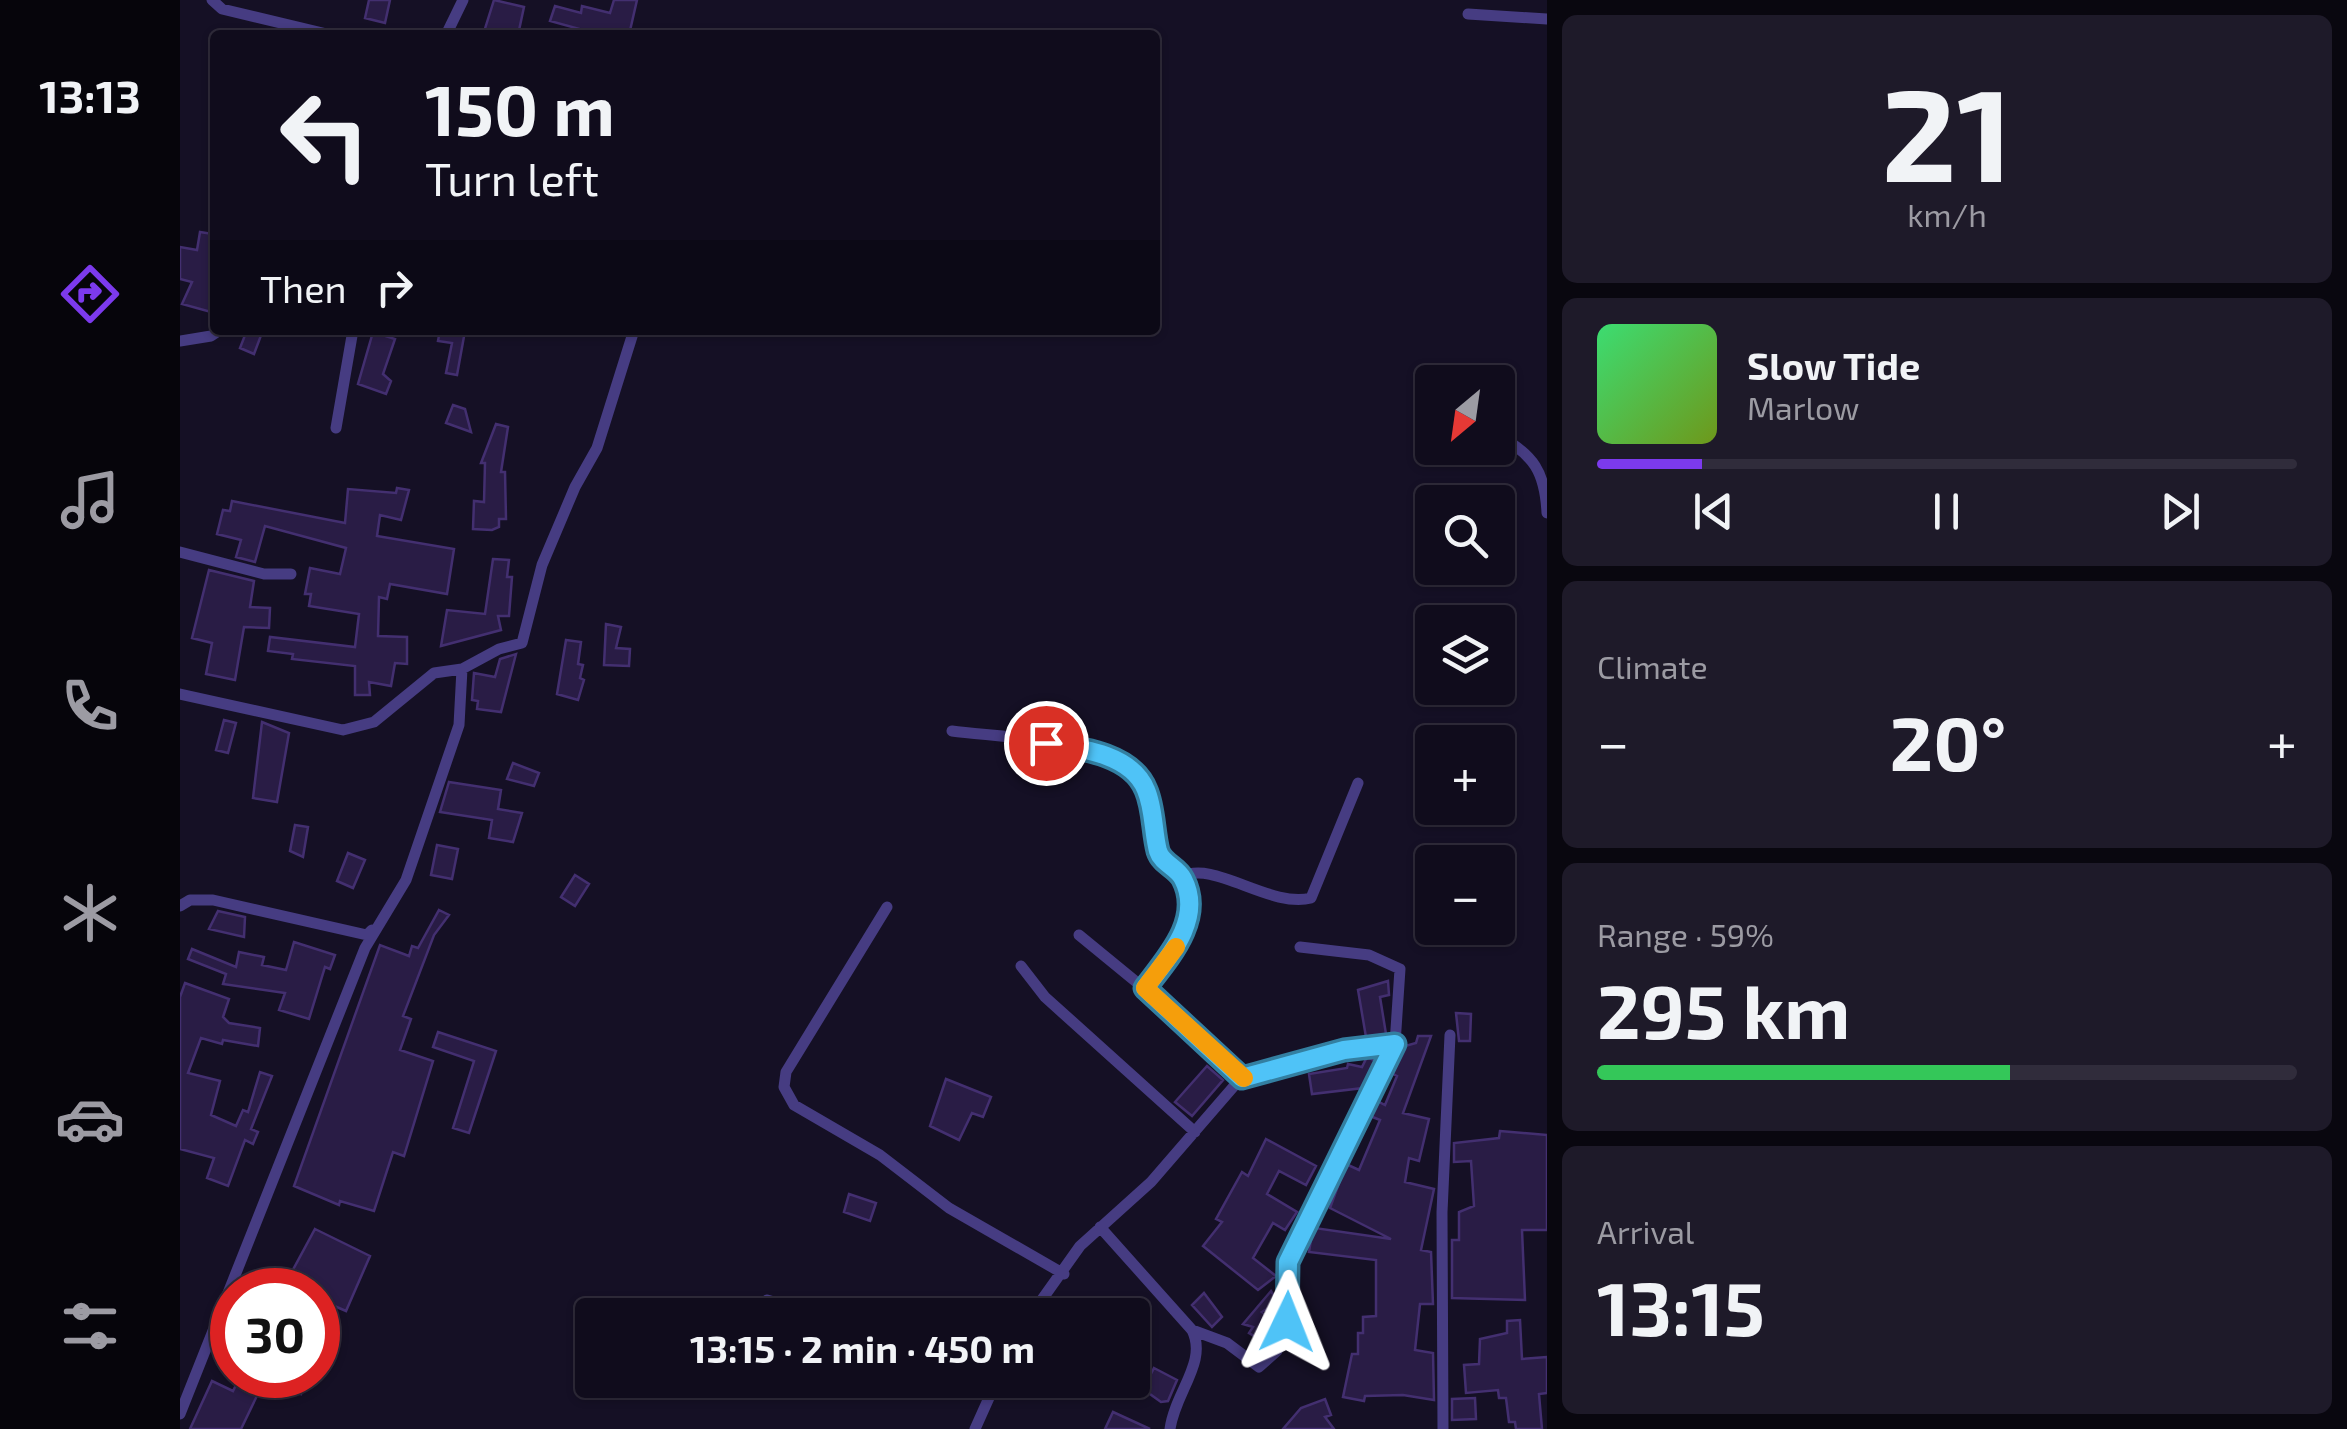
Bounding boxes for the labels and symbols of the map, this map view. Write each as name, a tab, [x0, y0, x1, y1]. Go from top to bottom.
north arrow	[1415, 365, 1515, 465]
pin	[1004, 701, 1089, 786]
speed limit sign: 30	[210, 1268, 340, 1398]
position arrow	[1235, 1270, 1339, 1374]

